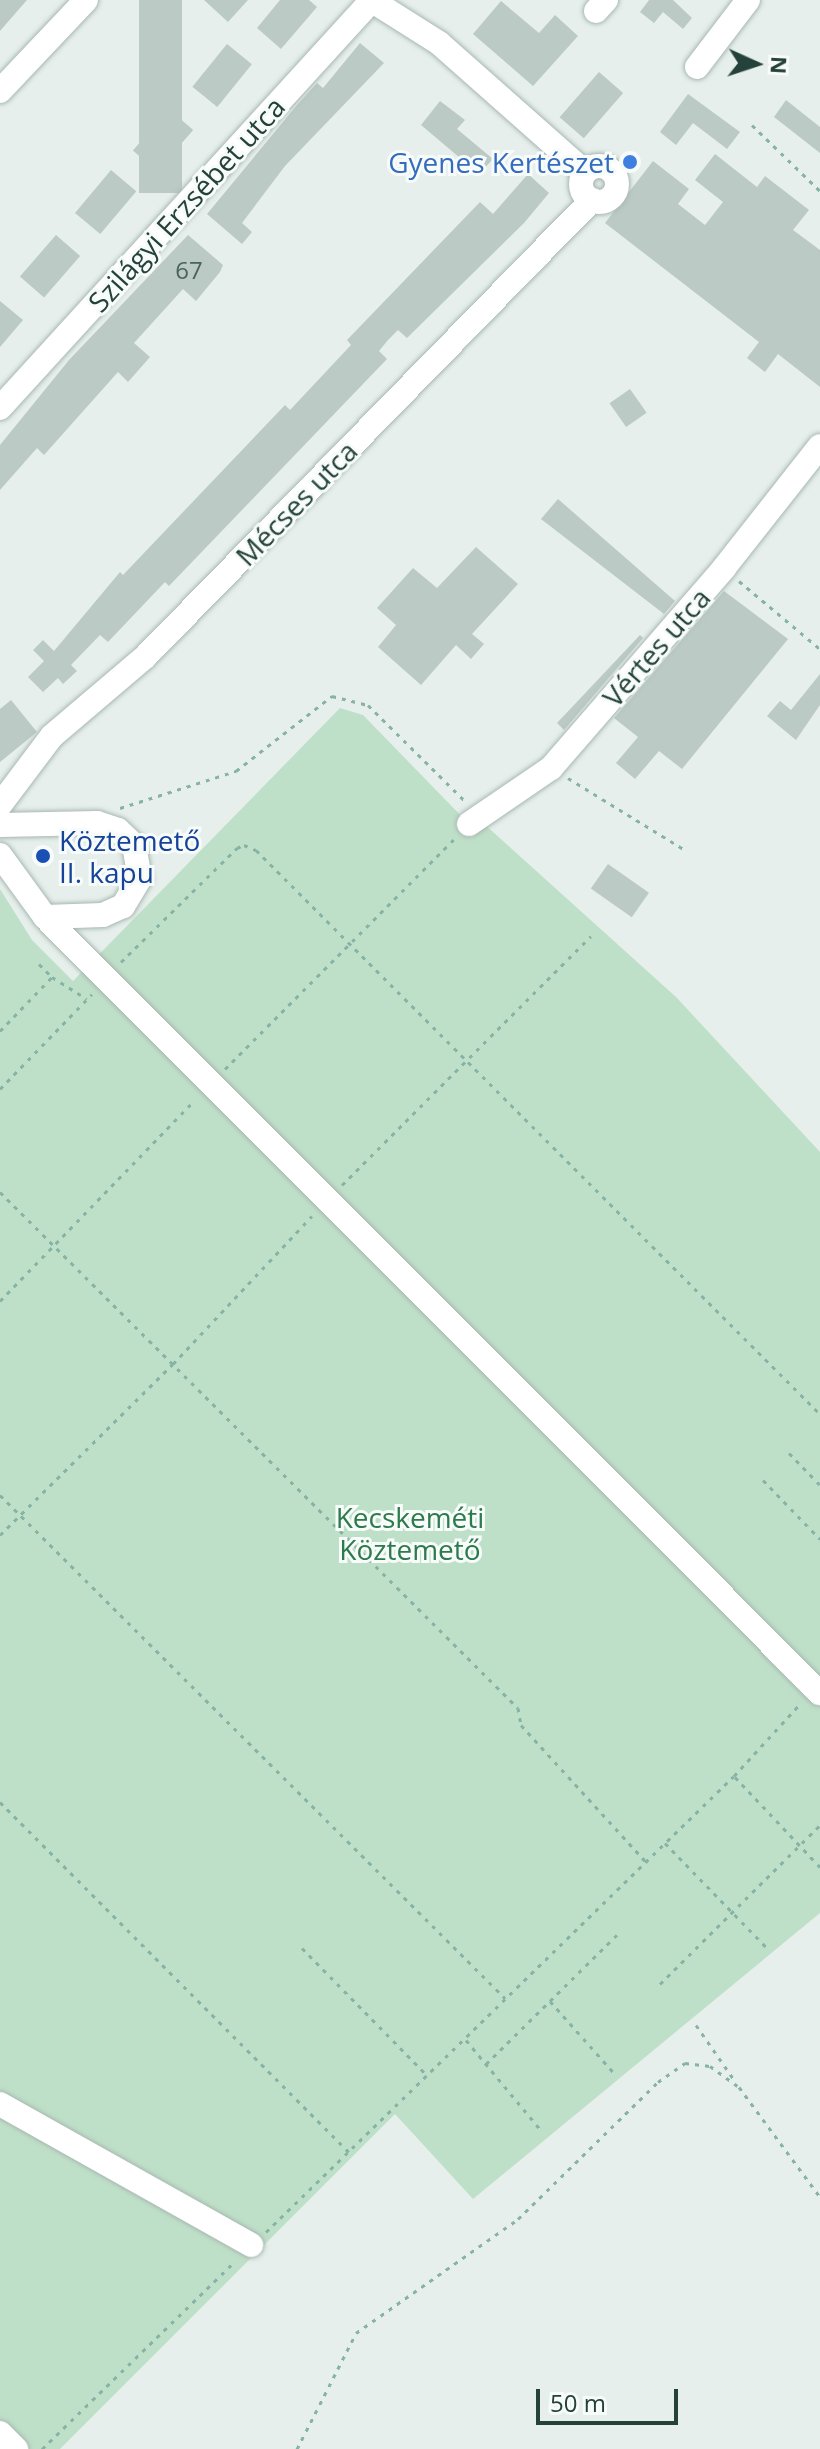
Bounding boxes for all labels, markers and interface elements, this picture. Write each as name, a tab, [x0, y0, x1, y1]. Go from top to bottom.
north arrow	[716, 24, 796, 104]
text: N	[765, 56, 795, 75]
street label: Szilágyi Erzsébet utca	[81, 90, 291, 318]
place label: Gyenes Kertészet	[388, 145, 614, 179]
marker: Gyenes Kertészet	[621, 153, 639, 171]
house number: 67	[175, 256, 203, 284]
street label: Mécses utca	[228, 434, 364, 572]
street label: Vértes utca	[595, 581, 717, 713]
place label: Köztemető II. kapu	[59, 823, 200, 889]
marker: Köztemető II. kapu	[34, 847, 52, 865]
park label: Kecskeméti Köztemető	[336, 1500, 484, 1566]
scale bar	[540, 2373, 682, 2423]
text: 50 m	[550, 2386, 606, 2419]

